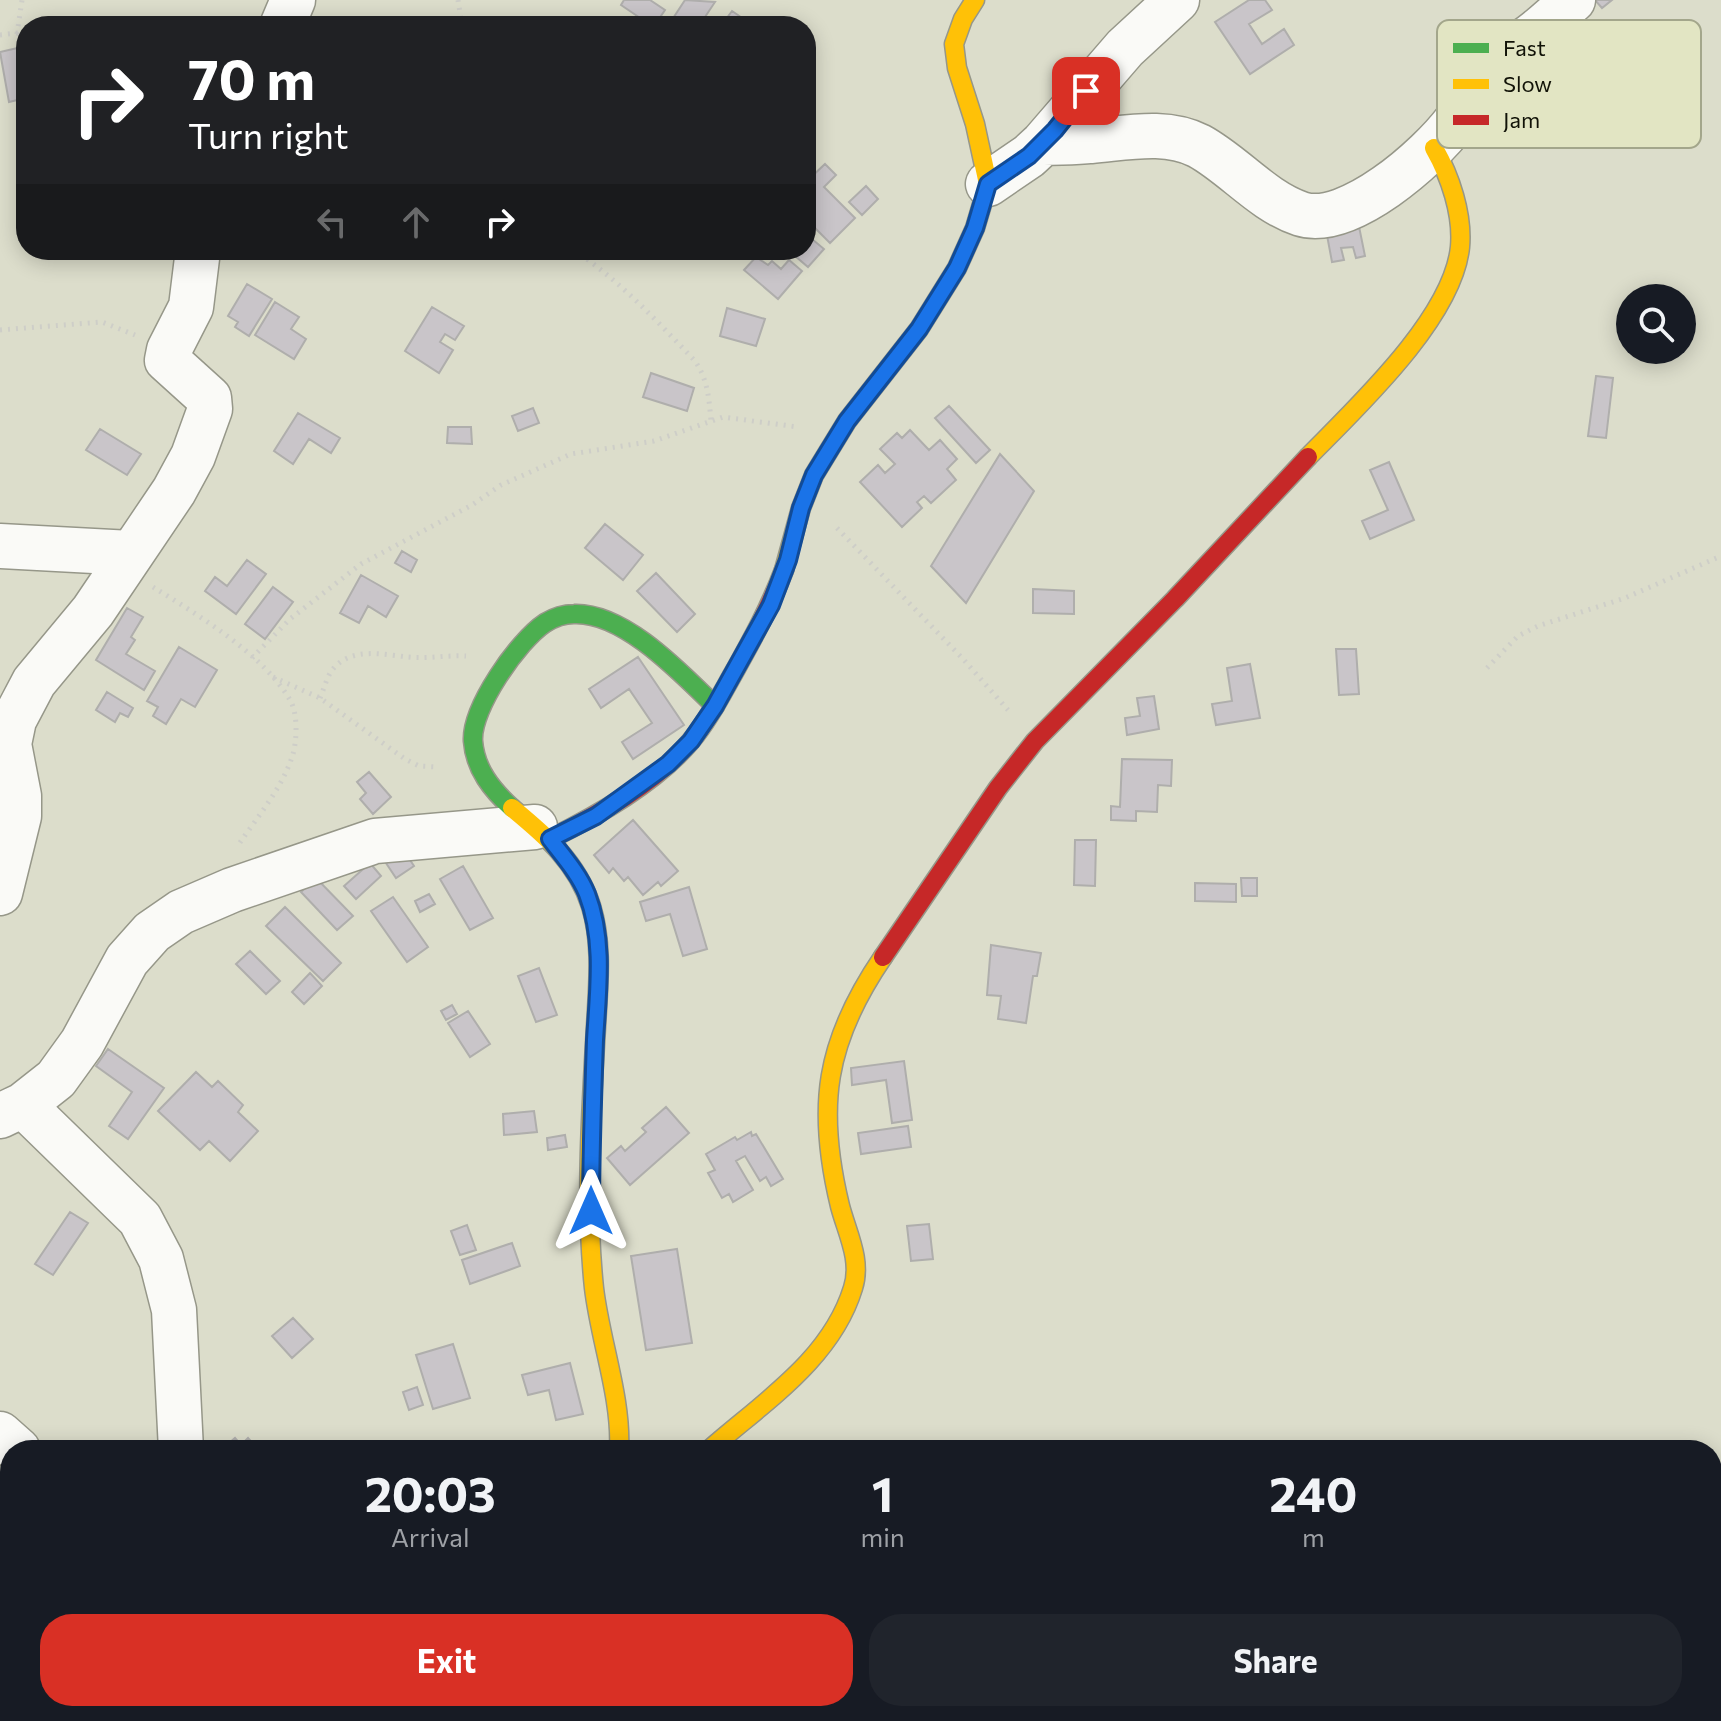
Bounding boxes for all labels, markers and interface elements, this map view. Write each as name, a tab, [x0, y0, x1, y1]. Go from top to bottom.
legend	[1437, 20, 1701, 148]
text: Fast	[1503, 34, 1546, 61]
text: 70 m	[188, 43, 315, 112]
icon: right	[56, 48, 160, 152]
pin	[1052, 57, 1120, 125]
icon: arrive	[1064, 69, 1108, 113]
text: Slow	[1503, 70, 1552, 97]
text: Jam	[1503, 106, 1540, 133]
text: Turn right	[188, 112, 349, 156]
icon: left	[310, 200, 354, 244]
icon: ahead	[394, 200, 438, 244]
icon: right	[478, 200, 522, 244]
map controls	[1616, 284, 1696, 364]
button: search	[1616, 284, 1696, 364]
position arrow	[549, 1169, 633, 1253]
text: 20:03	[365, 1463, 496, 1522]
text: 1	[872, 1463, 893, 1522]
text: 240	[1269, 1463, 1357, 1522]
text: Arrival	[391, 1521, 470, 1552]
text: min	[860, 1521, 905, 1552]
text: m	[1302, 1521, 1325, 1552]
button: Exit	[40, 1614, 853, 1706]
button: Share	[869, 1614, 1682, 1706]

